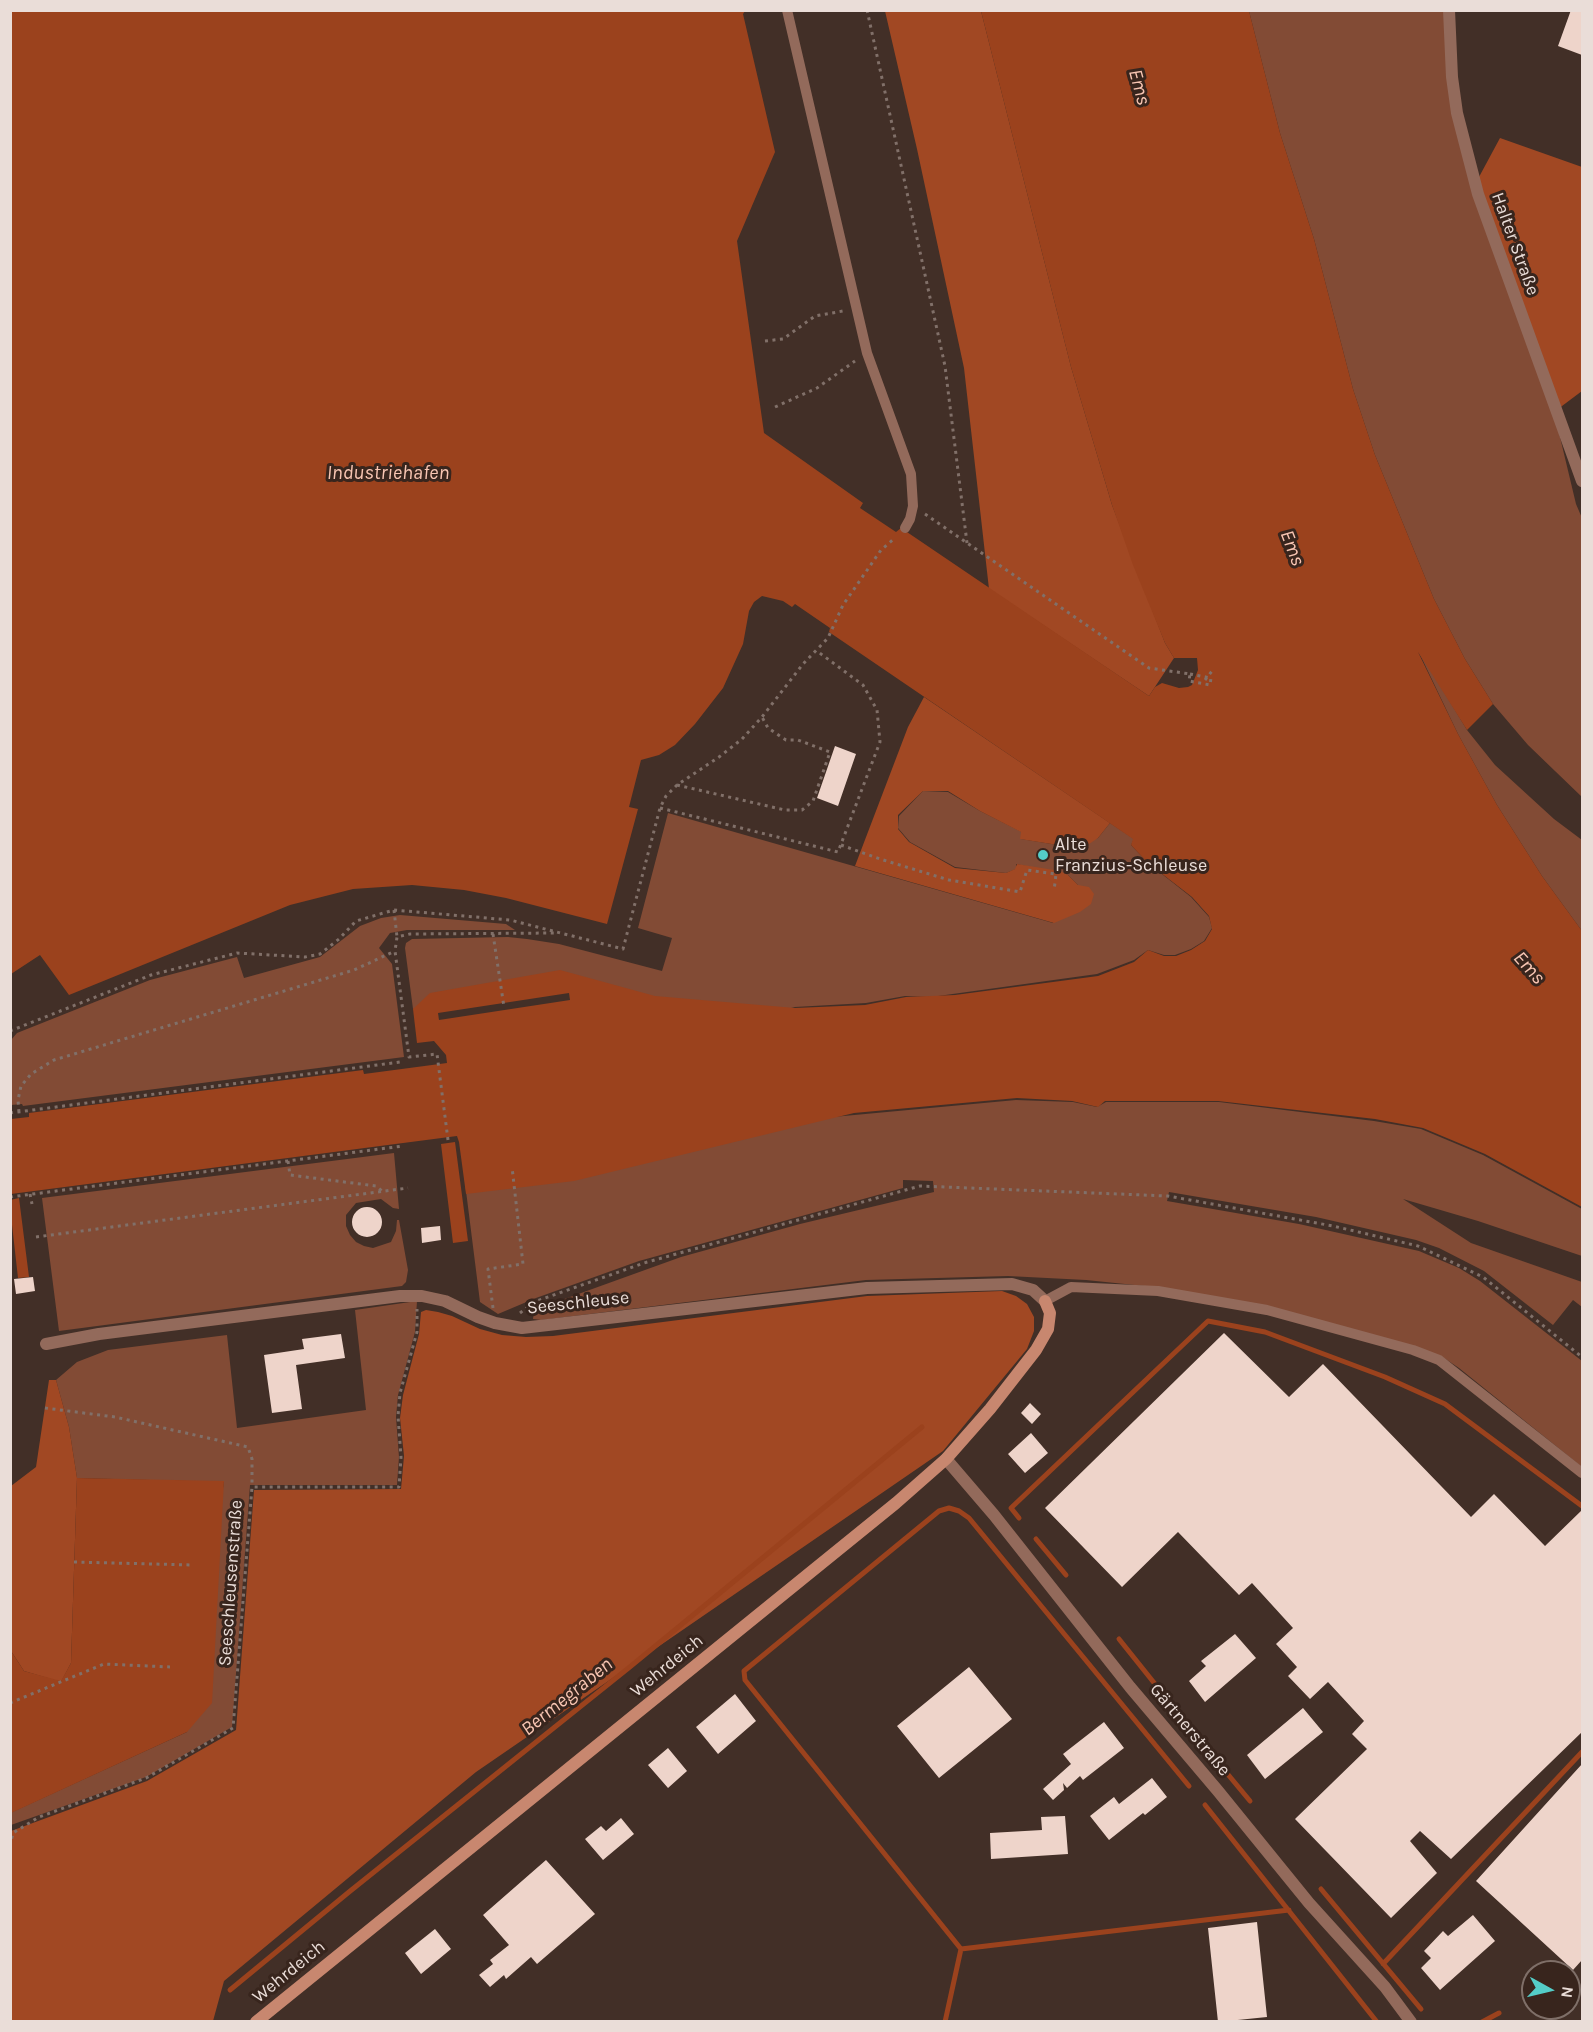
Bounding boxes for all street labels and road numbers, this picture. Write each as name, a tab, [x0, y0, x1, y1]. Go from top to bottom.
street label: Halter Straße	[1486, 190, 1544, 298]
street label: Seeschleuse	[526, 1287, 630, 1319]
street label: Seeschleusenstraße	[214, 1499, 248, 1667]
street label: Wehrdeich	[626, 1630, 708, 1702]
street label: Gärtnerstraße	[1145, 1679, 1235, 1781]
street label: Wehrdeich	[248, 1936, 330, 2008]

